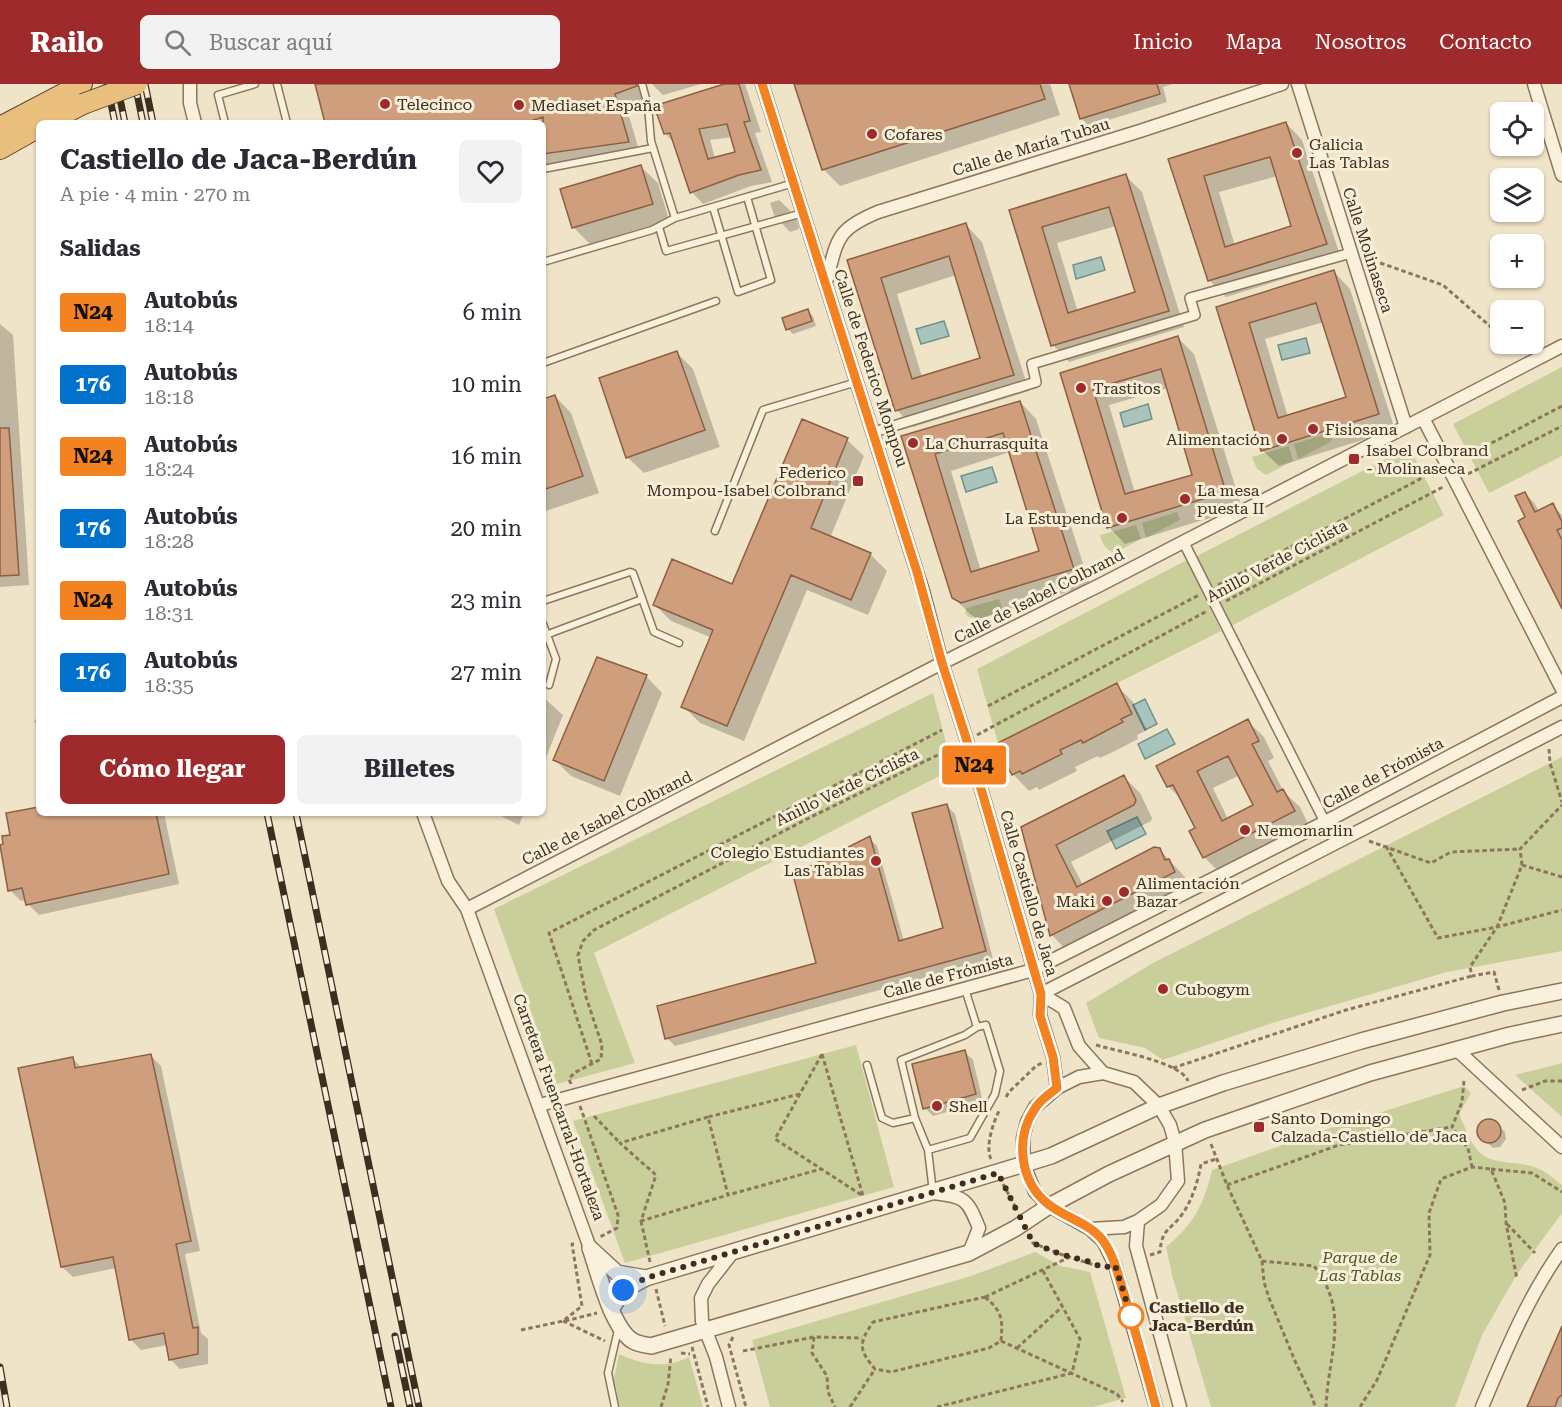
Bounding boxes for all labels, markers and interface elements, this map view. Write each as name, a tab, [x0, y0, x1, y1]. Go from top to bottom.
search box	[140, 15, 560, 69]
text: Railo	[30, 26, 104, 59]
icon: search	[161, 26, 194, 59]
text: Buscar aquí	[209, 30, 333, 55]
text: Inicio	[1133, 30, 1193, 54]
text: Mapa	[1226, 30, 1282, 54]
text: Nosotros	[1315, 30, 1406, 54]
text: Contacto	[1439, 30, 1532, 54]
place label: Telecinco	[397, 95, 472, 114]
place label: Mediaset España	[531, 96, 662, 115]
marker: Telecinco	[378, 97, 392, 111]
marker: Mediaset España	[512, 98, 526, 112]
map controls	[1490, 102, 1544, 354]
button: locate	[1490, 102, 1544, 156]
street label: Calle de María Tubau	[950, 114, 1112, 180]
place label: Cofares	[884, 125, 943, 144]
marker: Cofares	[865, 127, 879, 141]
place label: Galicia Las Tablas	[1309, 135, 1390, 172]
button: heart	[459, 140, 522, 203]
text: Castiello de Jaca-Berdún	[60, 143, 417, 176]
marker: Galicia Las Tablas	[1290, 146, 1304, 160]
button: layers	[1490, 168, 1544, 222]
text: A pie · 4 min · 270 m	[60, 182, 251, 206]
street label: Calle Molinaseca	[1339, 185, 1397, 315]
button: +	[1490, 234, 1544, 288]
text: Salidas	[60, 236, 141, 261]
street label: Calle de Federico Mompou	[830, 267, 912, 469]
text: Autobús	[144, 288, 238, 313]
text: N24	[73, 300, 113, 324]
text: 6 min	[463, 300, 522, 325]
button: −	[1490, 300, 1544, 354]
text: 18:14	[144, 313, 194, 337]
text: Autobús	[144, 360, 238, 385]
text: 176	[75, 372, 111, 396]
text: 10 min	[451, 372, 522, 397]
place label: Trastitos	[1093, 379, 1161, 398]
marker: Trastitos	[1074, 381, 1088, 395]
text: 18:18	[144, 385, 194, 409]
place label: Fisiosana	[1325, 420, 1398, 439]
marker: Fisiosana	[1306, 422, 1320, 436]
place label: Alimentación	[1166, 430, 1270, 449]
text: Autobús	[144, 432, 238, 457]
marker: Alimentación	[1275, 432, 1289, 446]
place label: La Churrasquita	[925, 434, 1049, 453]
marker: La Churrasquita	[906, 436, 920, 450]
place label: Isabel Colbrand - Molinaseca	[1366, 441, 1488, 478]
text: N24	[73, 444, 113, 468]
text: 16 min	[451, 444, 522, 469]
marker: Isabel Colbrand - Molinaseca	[1347, 452, 1361, 466]
text: 18:24	[144, 457, 194, 481]
place label: Federico Mompou-Isabel Colbrand	[647, 463, 846, 500]
marker: Federico Mompou-Isabel Colbrand	[851, 474, 865, 488]
place label: La mesa puesta II	[1197, 481, 1264, 518]
marker: La mesa puesta II	[1178, 492, 1192, 506]
text: Autobús	[144, 504, 238, 529]
place label: La Estupenda	[1005, 509, 1110, 528]
marker: La Estupenda	[1115, 511, 1129, 525]
text: 176	[75, 516, 111, 540]
text: 20 min	[451, 516, 522, 541]
street label: Anillo Verde Ciclista	[1203, 516, 1351, 606]
text: 18:28	[144, 529, 194, 553]
street label: Calle de Isabel Colbrand	[951, 545, 1127, 647]
text: Autobús	[144, 576, 238, 601]
text: N24	[73, 588, 113, 612]
text: 23 min	[451, 588, 522, 613]
text: 18:31	[144, 601, 194, 625]
text: Autobús	[144, 648, 238, 673]
text: 176	[75, 660, 111, 684]
text: 27 min	[451, 660, 522, 685]
text: 18:35	[144, 673, 194, 697]
street label: Calle de Frómista	[1320, 733, 1447, 813]
button: Cómo llegar	[60, 735, 285, 804]
button: Billetes	[297, 735, 522, 804]
street label: Anillo Verde Ciclista	[772, 744, 922, 830]
line badge: N24	[940, 746, 1008, 784]
text: N24	[954, 753, 994, 777]
street label: Calle de Isabel Colbrand	[519, 767, 695, 869]
street label: Calle Castiello de Jaca	[996, 808, 1062, 979]
place label: Nemomarlin	[1257, 821, 1353, 840]
marker: Nemomarlin	[1238, 823, 1252, 837]
place label: Colegio Estudiantes Las Tablas	[710, 843, 864, 880]
marker: Colegio Estudiantes Las Tablas	[869, 854, 883, 868]
place label: Alimentación Bazar	[1136, 874, 1240, 911]
marker: Alimentación Bazar	[1117, 885, 1131, 899]
place label: Maki	[1056, 892, 1095, 911]
marker: Maki	[1100, 894, 1114, 908]
street label: Calle de Frómista	[881, 949, 1015, 1002]
place label: Cubogym	[1175, 980, 1250, 999]
marker: Cubogym	[1156, 982, 1170, 996]
street label: Carretera Fuencarral-Hortaleza	[509, 991, 609, 1223]
place label: Shell	[949, 1097, 988, 1116]
marker: Shell	[930, 1099, 944, 1113]
place label: Santo Domingo Calzada-Castiello de Jaca	[1271, 1109, 1467, 1146]
marker: Santo Domingo Calzada-Castiello de Jaca	[1252, 1120, 1266, 1134]
park label: Parque de Las Tablas	[1318, 1248, 1401, 1285]
your location	[608, 1275, 638, 1305]
place label: Castiello de Jaca-Berdún	[1149, 1298, 1254, 1335]
marker: Castiello de Jaca-Berdún	[1118, 1303, 1144, 1329]

